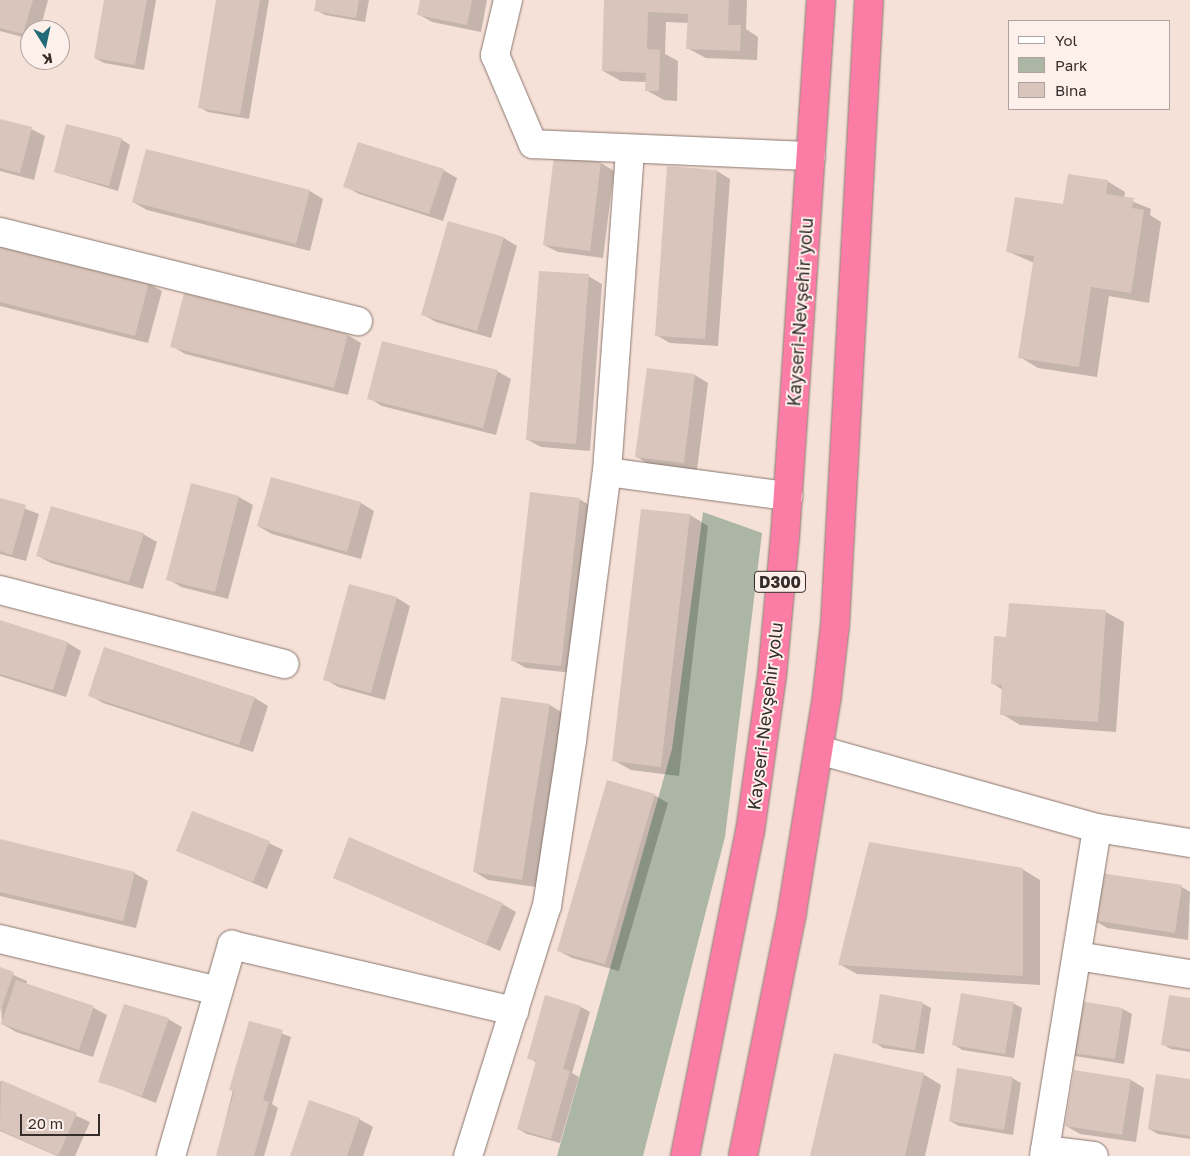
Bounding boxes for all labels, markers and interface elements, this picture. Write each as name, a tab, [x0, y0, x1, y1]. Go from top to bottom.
north arrow	[20, 20, 70, 70]
legend	[1008, 20, 1170, 110]
text: Yol	[1055, 31, 1077, 49]
text: K	[41, 50, 54, 69]
text: Park	[1055, 56, 1087, 74]
text: Bina	[1055, 81, 1087, 99]
street label: Kayseri-Nevşehir yolu	[783, 217, 817, 407]
road number: D300	[754, 568, 806, 596]
street label: Kayseri-Nevşehir yolu	[743, 621, 787, 811]
scale bar	[22, 1104, 102, 1136]
text: 20 m	[28, 1114, 63, 1132]

